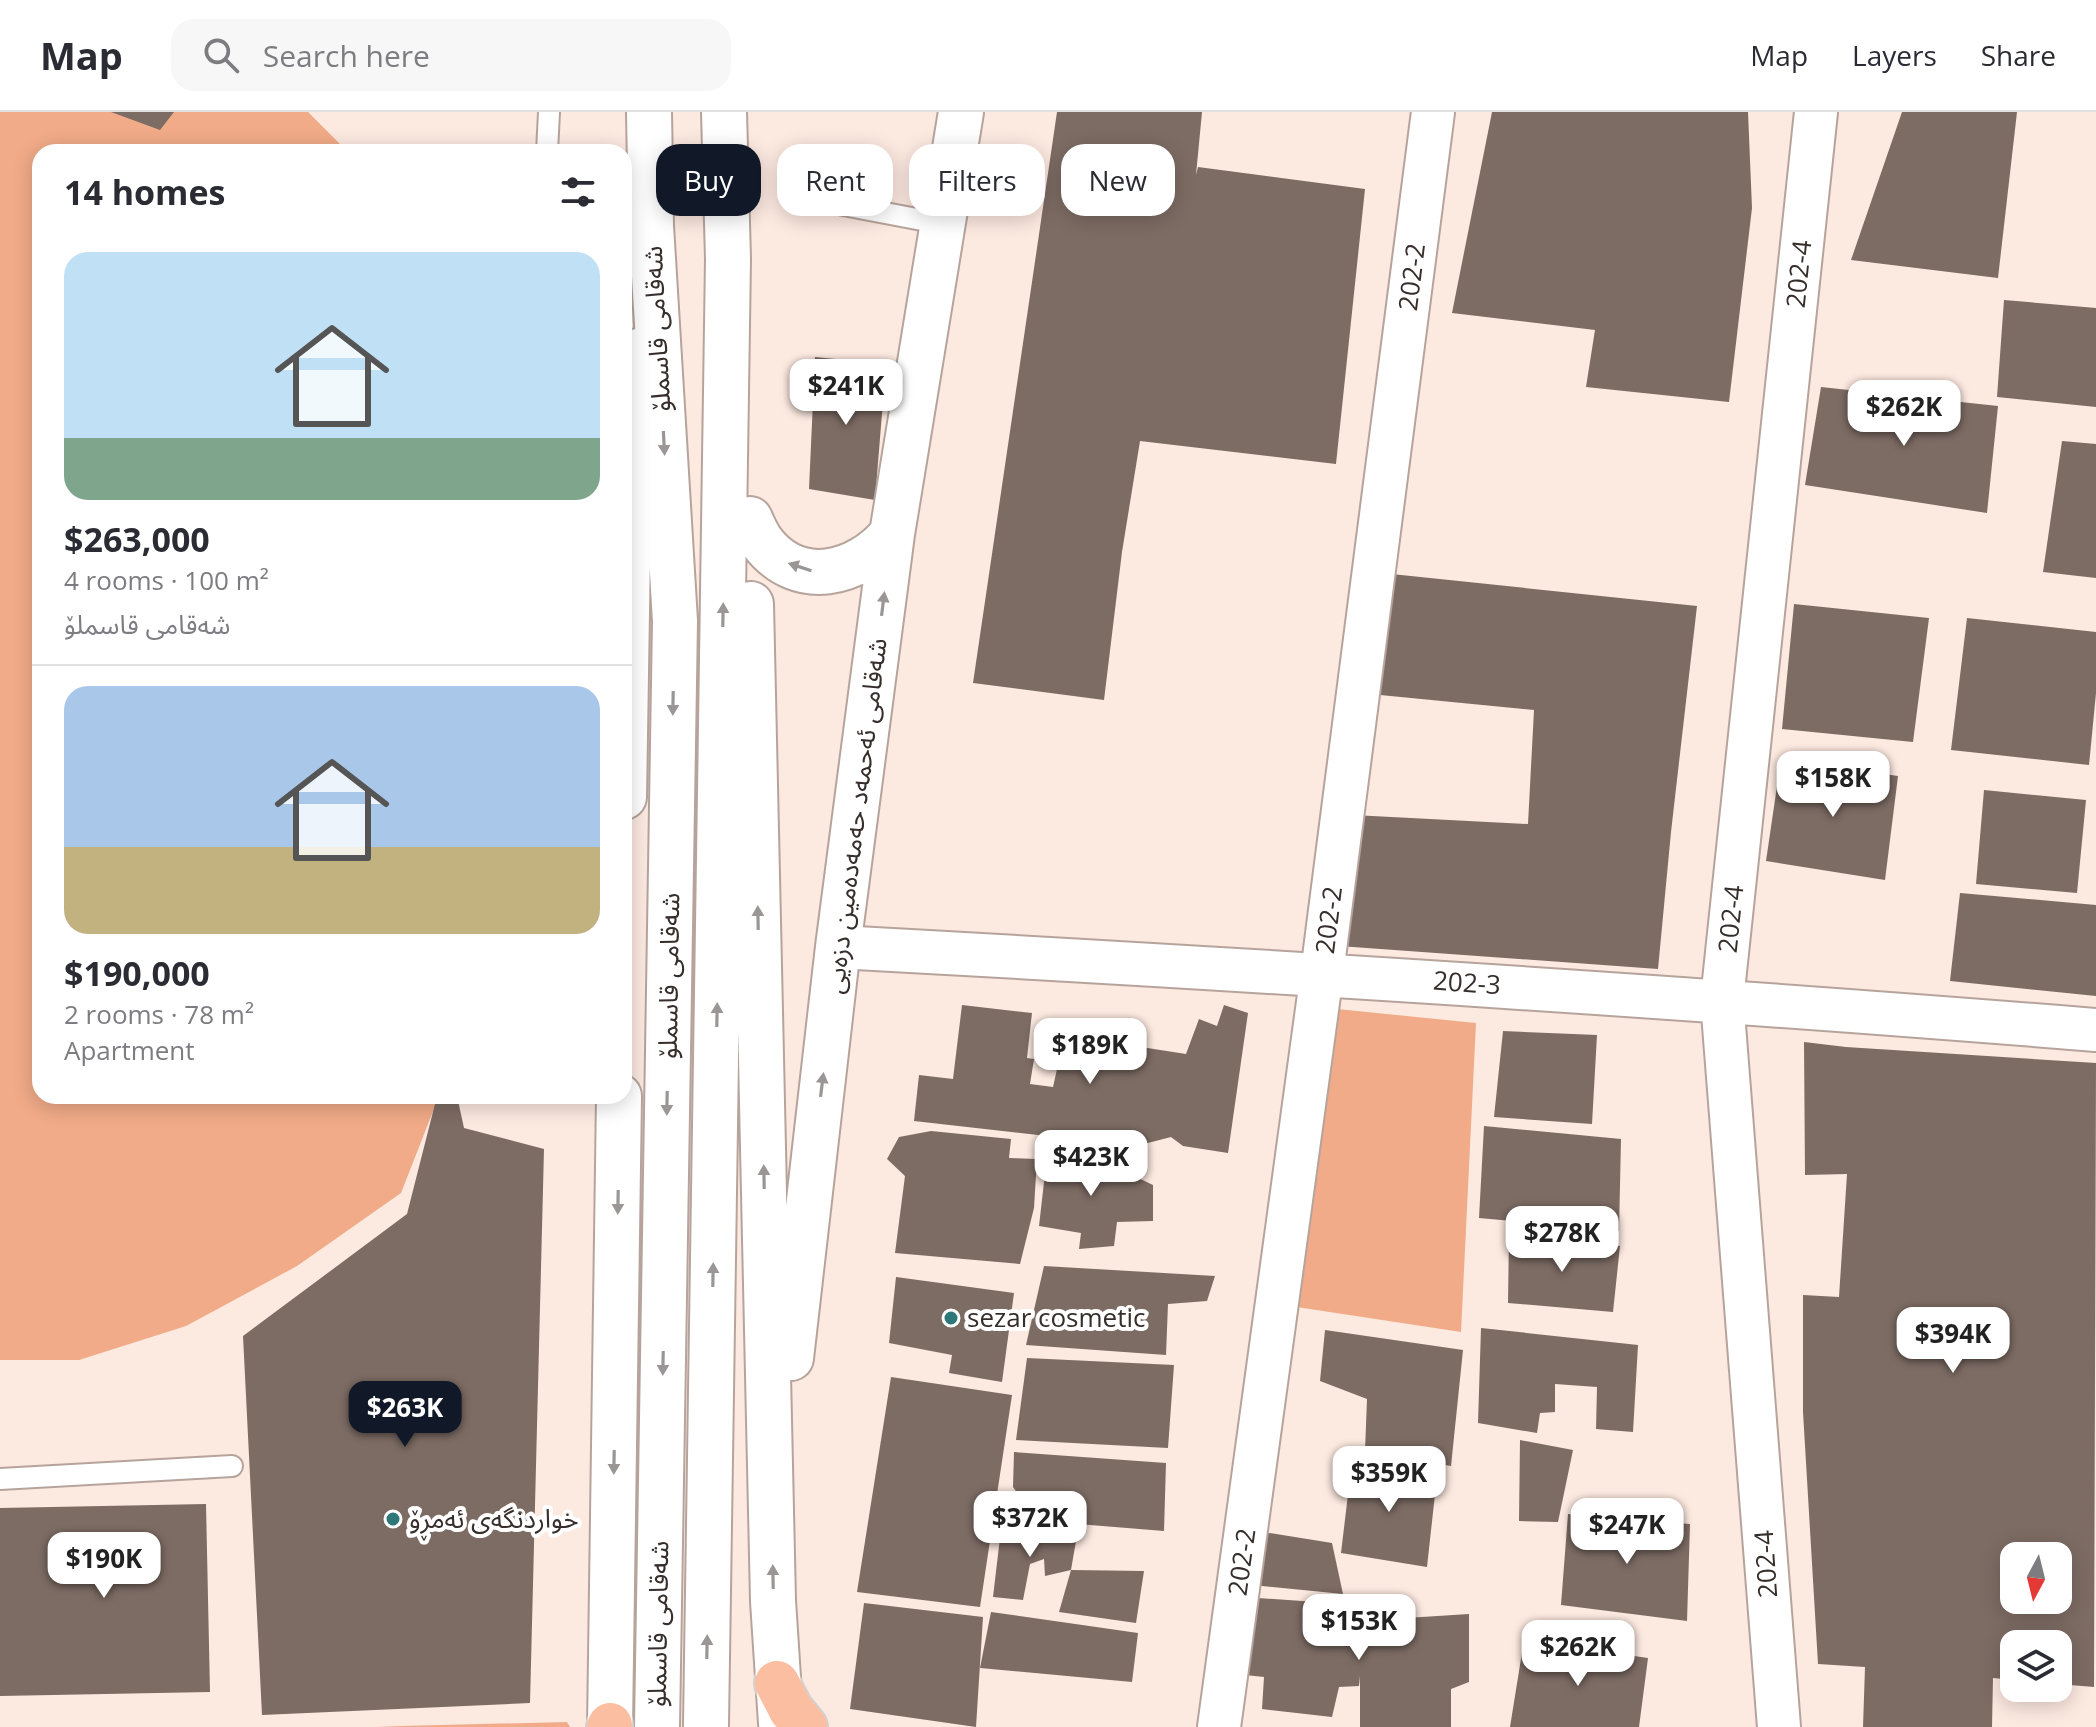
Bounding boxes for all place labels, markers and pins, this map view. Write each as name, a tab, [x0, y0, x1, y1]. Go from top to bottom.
pin: $241K	[790, 359, 902, 427]
pin: $262K	[1848, 380, 1960, 448]
pin: $158K	[1777, 751, 1889, 819]
pin: $189K	[1034, 1018, 1146, 1086]
pin: $423K	[1035, 1130, 1147, 1198]
pin: $278K	[1506, 1206, 1618, 1274]
place label: sezar cosmetic	[967, 1299, 1145, 1335]
pin: $394K	[1897, 1307, 2009, 1375]
marker: sezar cosmetic	[942, 1309, 960, 1327]
pin: $263K	[349, 1381, 461, 1449]
pin: $359K	[1333, 1446, 1445, 1514]
pin: $372K	[974, 1491, 1086, 1559]
pin: $247K	[1571, 1498, 1683, 1566]
place label: خواردنگەی ئەمڕۆ	[409, 1500, 579, 1541]
marker: خواردنگەی ئەمڕۆ	[384, 1510, 402, 1528]
pin: $190K	[48, 1532, 160, 1600]
pin: $153K	[1303, 1594, 1415, 1662]
pin: $262K	[1522, 1620, 1634, 1688]

